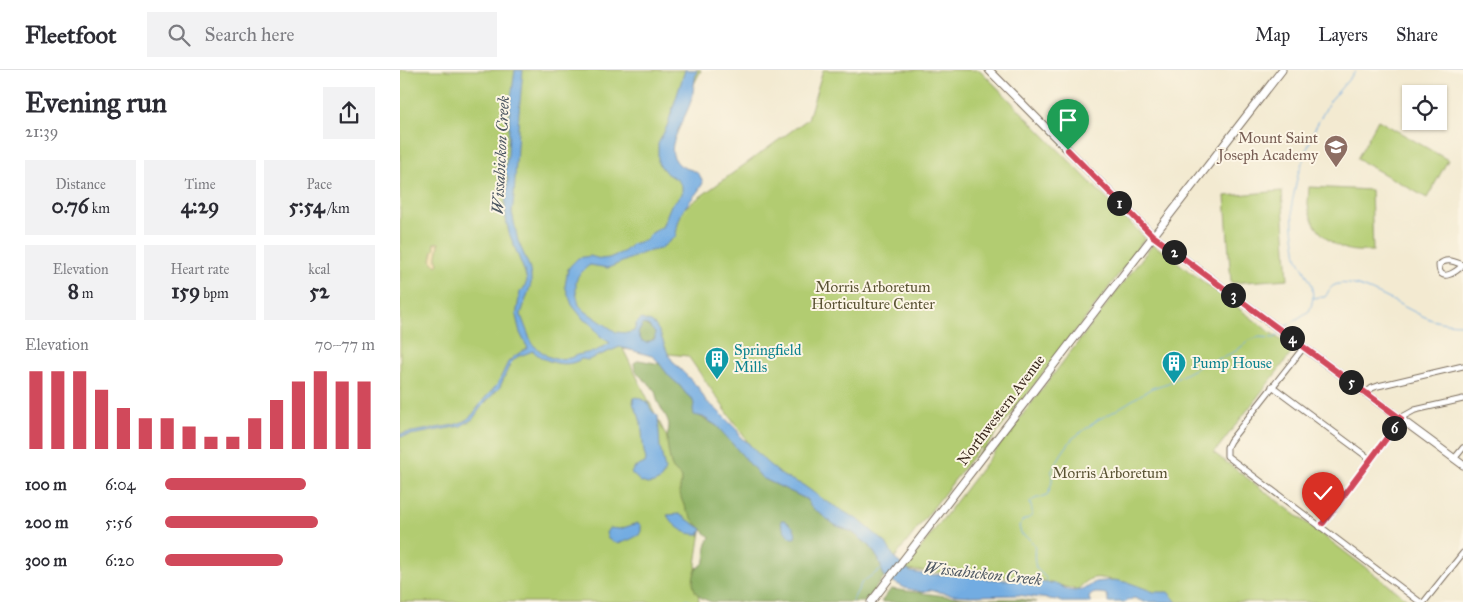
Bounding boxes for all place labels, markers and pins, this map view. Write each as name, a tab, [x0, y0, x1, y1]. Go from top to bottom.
pin	[1047, 99, 1089, 150]
place label: Mount Saint Joseph Academy	[1216, 129, 1319, 165]
school or university icon: Mount Saint Joseph Academy	[1323, 134, 1349, 168]
pin: 1	[1106, 190, 1132, 216]
pin: 2	[1162, 240, 1186, 264]
pin: 3	[1220, 282, 1246, 308]
pin: 4	[1280, 326, 1304, 350]
place label: Springfield Mills	[734, 341, 802, 376]
building icon: Springfield Mills	[704, 346, 730, 380]
building icon: Pump House	[1161, 350, 1187, 384]
place label: Pump House	[1192, 354, 1272, 372]
pin: 5	[1338, 370, 1364, 394]
pin: 6	[1382, 416, 1406, 440]
pin	[1302, 472, 1344, 523]

